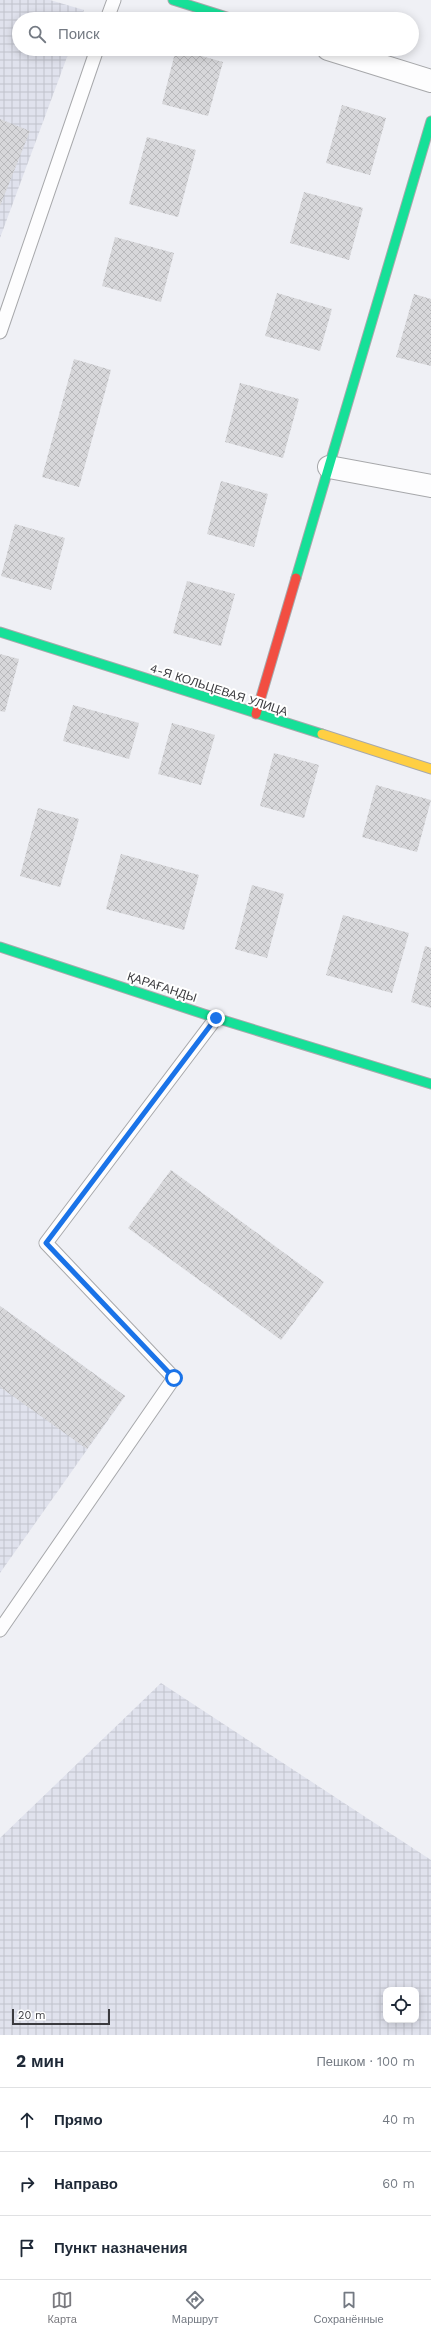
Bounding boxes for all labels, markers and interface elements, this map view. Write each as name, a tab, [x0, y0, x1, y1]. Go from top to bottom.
search box	[12, 12, 419, 56]
icon: search	[26, 23, 48, 45]
text: Поиск	[58, 25, 100, 43]
street label: 4-Я КОЛЬЦЕВАЯ УЛИЦА	[148, 661, 290, 719]
street label: ҚАРАҒАНДЫ	[126, 969, 198, 1005]
route end	[207, 1009, 225, 1027]
route start	[165, 1369, 183, 1387]
map controls	[383, 1987, 419, 2023]
button: locate	[383, 1987, 419, 2023]
scale bar	[12, 2007, 110, 2026]
text: 20 m	[18, 2009, 46, 2022]
text: 2 мин	[16, 2051, 64, 2071]
text: Пешком · 100 m	[316, 2054, 415, 2069]
icon: ahead	[16, 2109, 38, 2131]
text: Прямо	[54, 2111, 103, 2129]
text: 40 m	[382, 2112, 415, 2127]
icon: right	[16, 2173, 38, 2195]
text: Направо	[54, 2175, 118, 2193]
text: 60 m	[382, 2176, 415, 2191]
icon: arrive	[16, 2237, 38, 2259]
text: Пункт назначения	[54, 2239, 187, 2257]
tab: Карта	[47, 2289, 77, 2326]
tab: Маршрут	[172, 2289, 219, 2326]
tab: Сохранённые	[314, 2289, 384, 2326]

